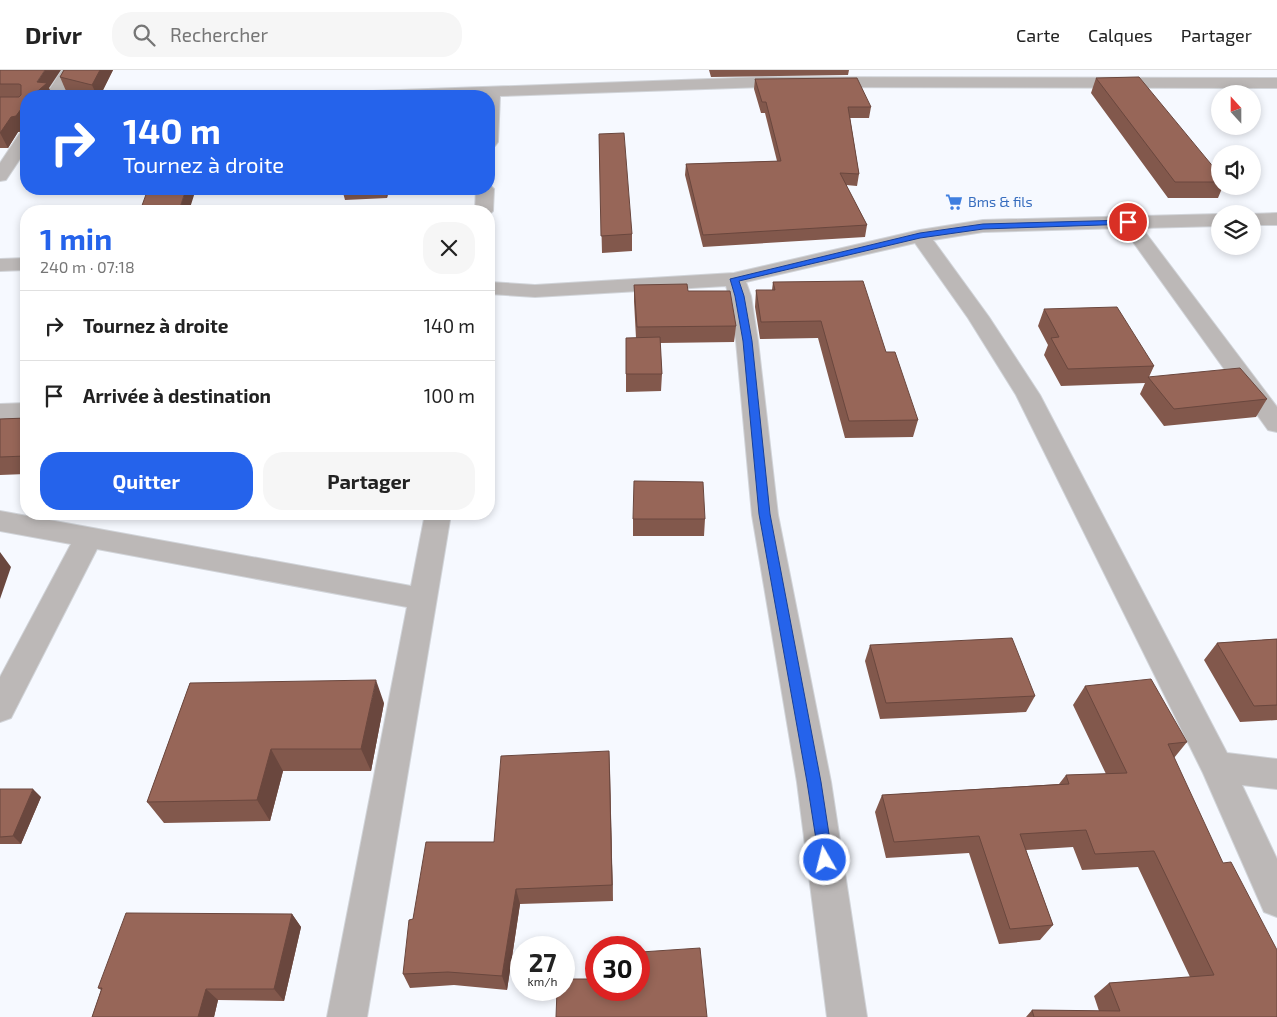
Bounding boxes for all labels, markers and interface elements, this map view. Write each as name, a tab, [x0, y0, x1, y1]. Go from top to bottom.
search box	[112, 12, 462, 57]
text: Drivr	[25, 20, 82, 49]
icon: search	[130, 21, 158, 49]
text: Rechercher	[170, 23, 268, 46]
text: Carte	[1016, 24, 1060, 46]
text: Calques	[1088, 24, 1153, 46]
text: Partager	[1181, 24, 1252, 46]
north arrow	[1211, 85, 1261, 135]
map controls	[1211, 85, 1261, 255]
text: 140 m	[123, 109, 221, 151]
icon: right	[40, 110, 105, 175]
button: sound	[1211, 145, 1261, 195]
text: Tournez à droite	[123, 151, 284, 177]
supermarket icon: Bms & fils	[944, 192, 964, 212]
place label: Bms & fils	[968, 193, 1033, 210]
pin	[1107, 201, 1149, 243]
button: layers	[1211, 205, 1261, 255]
icon: arrive	[1114, 208, 1142, 236]
text: 1 min	[40, 220, 112, 256]
button: close	[423, 222, 475, 274]
text: 240 m · 07:18	[40, 257, 135, 276]
icon: right	[40, 312, 68, 340]
text: Tournez à droite	[83, 314, 229, 337]
text: 140 m	[423, 314, 475, 337]
icon: arrive	[40, 382, 68, 410]
text: Arrivée à destination	[83, 384, 271, 407]
text: 100 m	[424, 384, 475, 407]
button: Quitter	[40, 452, 253, 510]
button: Partager	[263, 452, 475, 510]
position arrow	[798, 833, 850, 885]
speed limit sign: 30	[585, 936, 650, 1001]
text: 27	[529, 947, 556, 977]
text: km/h	[528, 974, 557, 988]

